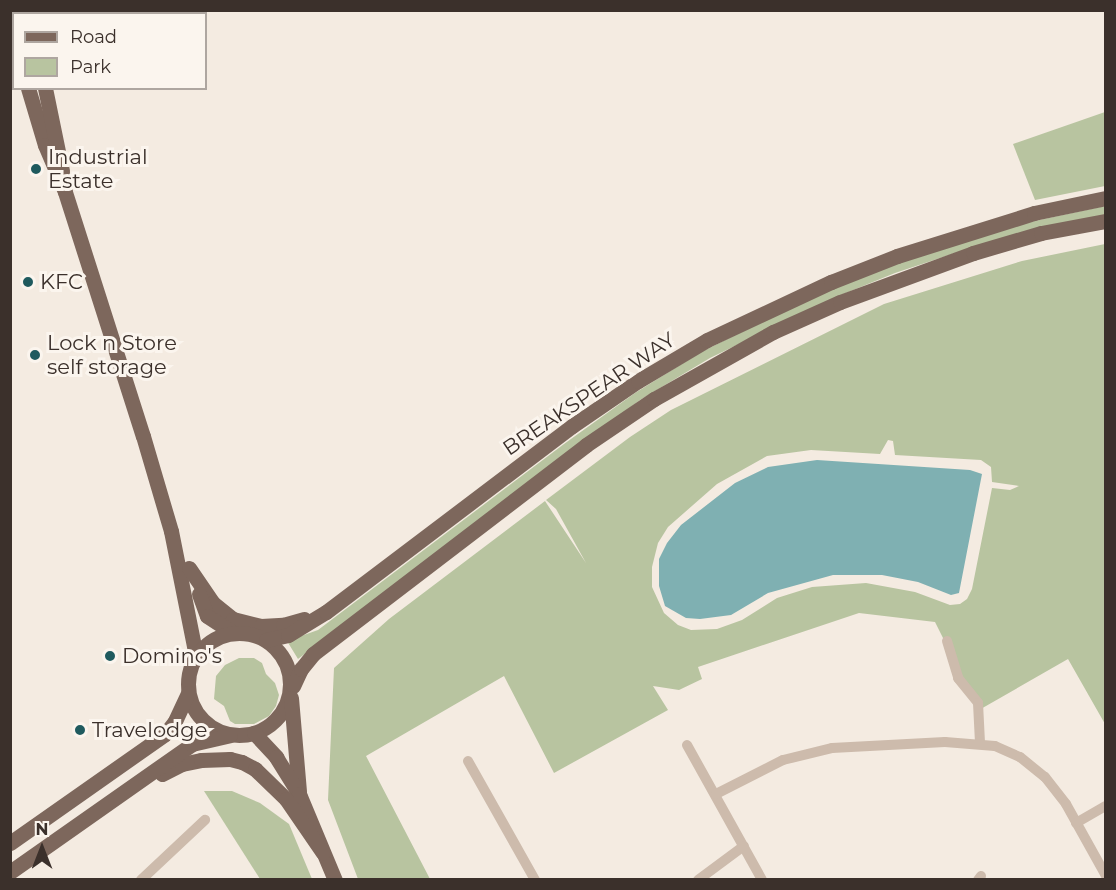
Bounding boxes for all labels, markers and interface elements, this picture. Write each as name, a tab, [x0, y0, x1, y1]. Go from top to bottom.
legend	[12, 12, 207, 90]
text: Road	[70, 26, 117, 48]
text: Park	[70, 56, 111, 78]
place label: Industrial Estate	[48, 144, 148, 194]
marker: Industrial Estate	[29, 162, 43, 176]
place label: KFC	[40, 269, 83, 295]
marker: KFC	[21, 275, 35, 289]
street label: BREAKSPEAR WAY	[498, 327, 680, 461]
place label: Lock n Store self storage	[47, 330, 177, 380]
marker: Lock n Store self storage	[28, 348, 42, 362]
place label: Domino's	[122, 643, 222, 669]
marker: Domino's	[103, 649, 117, 663]
place label: Travelodge	[92, 717, 207, 743]
marker: Travelodge	[73, 723, 87, 737]
north arrow	[12, 818, 72, 878]
text: N	[36, 820, 48, 839]

